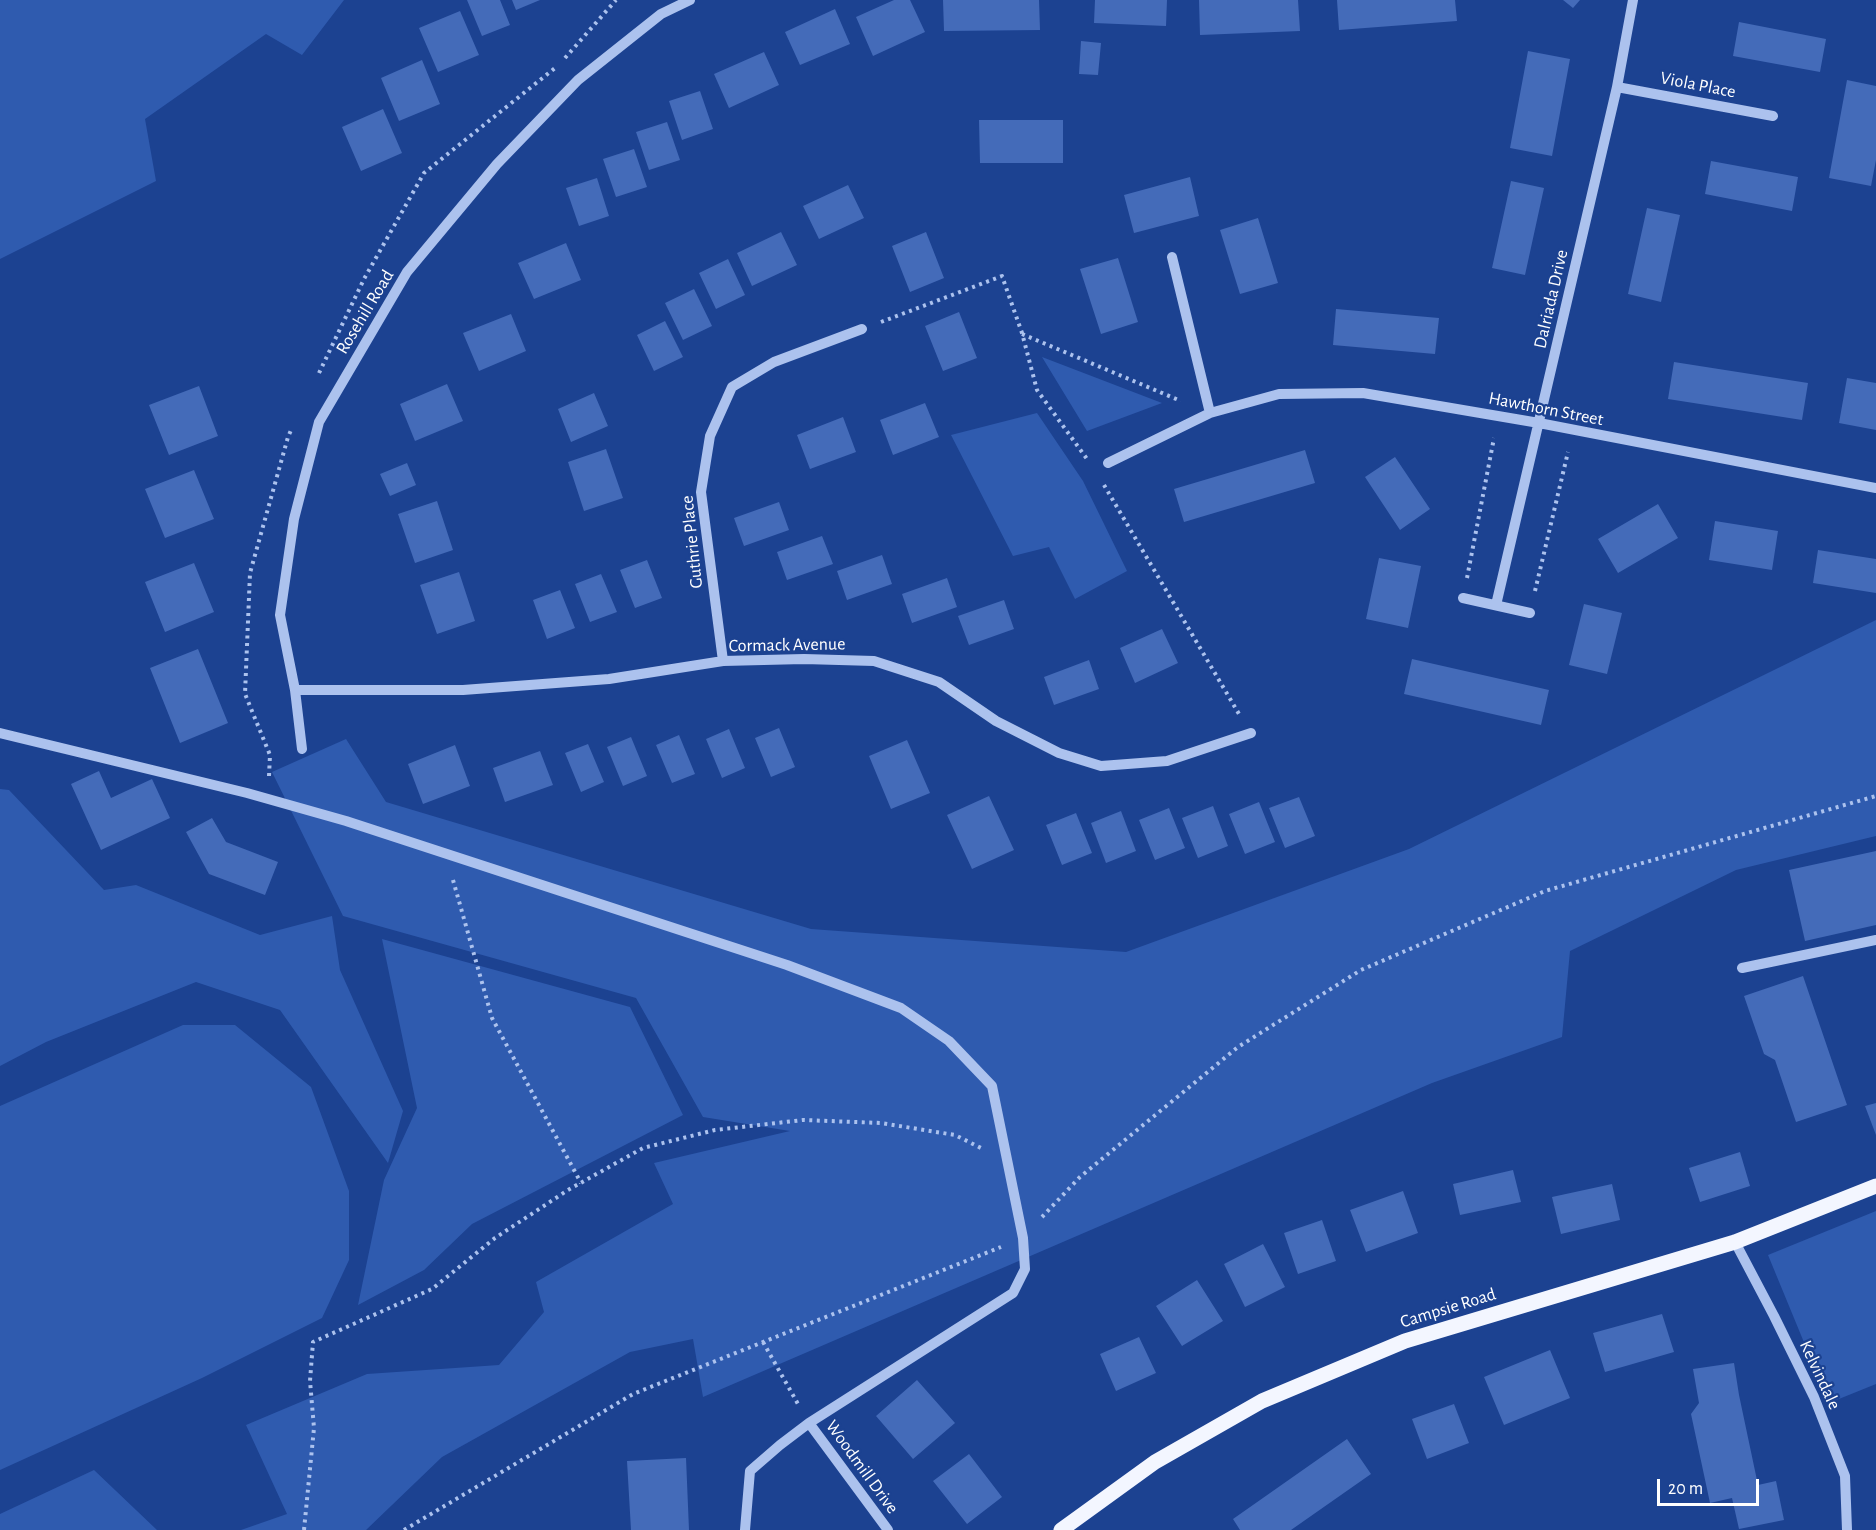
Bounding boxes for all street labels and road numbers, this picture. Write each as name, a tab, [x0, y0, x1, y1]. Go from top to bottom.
street label: Viola Place	[1658, 67, 1738, 103]
street label: Dalriada Drive	[1529, 247, 1573, 351]
street label: Rosehill Road	[331, 266, 399, 358]
street label: Hawthorn Street	[1487, 387, 1605, 431]
street label: Guthrie Place	[676, 494, 708, 590]
street label: Cormack Avenue	[728, 633, 846, 657]
street label: Campsie Road	[1397, 1283, 1499, 1333]
street label: Kelvindale	[1795, 1337, 1845, 1413]
street label: Woodmill Drive	[821, 1416, 903, 1518]

